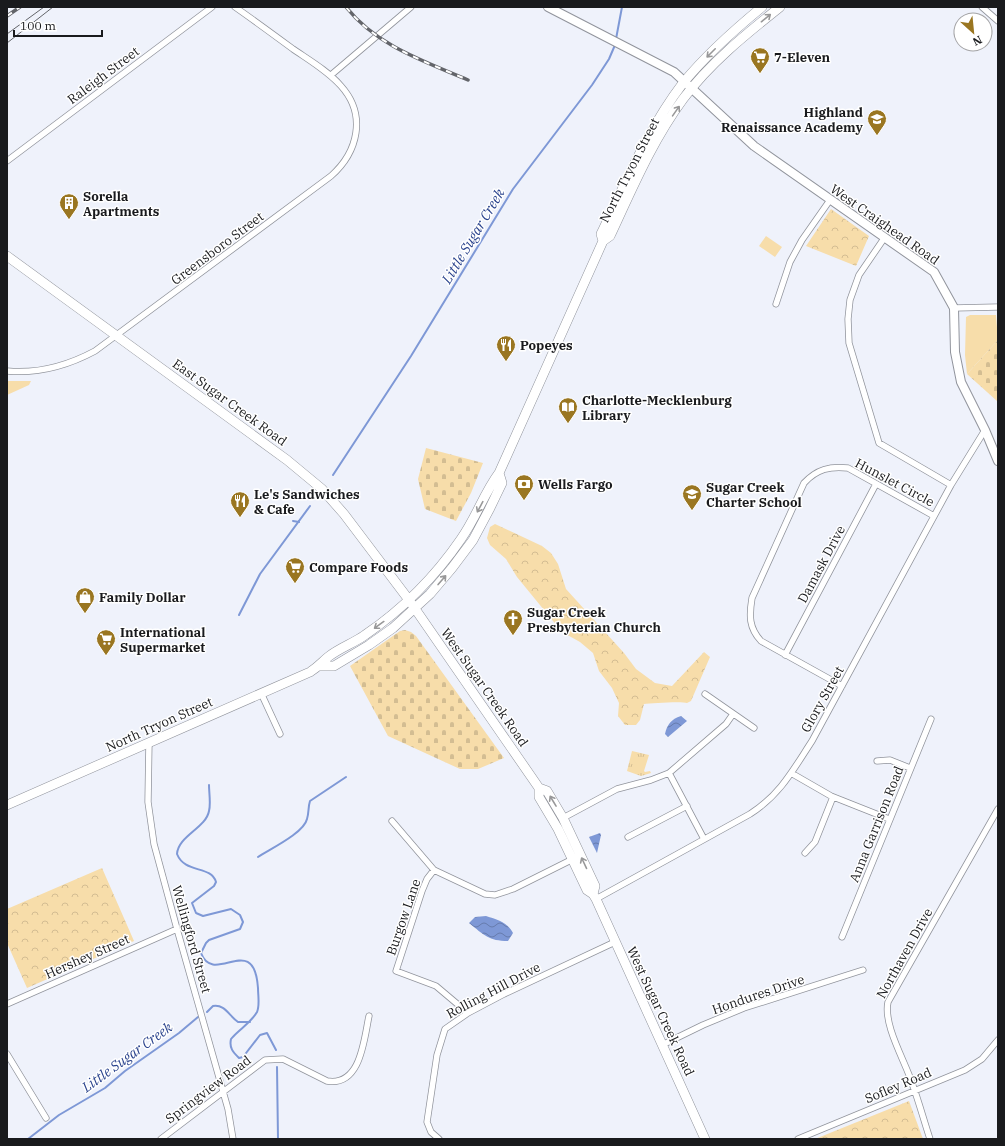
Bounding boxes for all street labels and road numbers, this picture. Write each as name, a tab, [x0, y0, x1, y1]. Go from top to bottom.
street label: Raleigh Street	[64, 43, 143, 108]
street label: North Tryon Street	[596, 115, 663, 225]
street label: West Craighead Road	[827, 180, 943, 269]
street label: Greensboro Street	[168, 208, 267, 289]
street label: East Sugar Creek Road	[169, 355, 290, 450]
street label: Hunslet Circle	[852, 454, 937, 510]
street label: Damask Drive	[794, 522, 849, 606]
street label: West Sugar Creek Road	[437, 625, 532, 750]
street label: Glory Street	[797, 663, 848, 735]
street label: North Tryon Street	[103, 693, 216, 756]
street label: Anna Garrison Road	[845, 763, 908, 885]
street label: Burgow Lane	[382, 877, 425, 958]
street label: Wellingford Street	[168, 883, 215, 995]
street label: Northaven Drive	[873, 905, 936, 1001]
street label: Hershey Street	[42, 930, 133, 983]
street label: West Sugar Creek Road	[623, 944, 698, 1079]
street label: Rolling Hill Drive	[443, 958, 543, 1022]
street label: Hondures Drive	[710, 971, 807, 1018]
street label: Springview Road	[162, 1052, 255, 1127]
street label: Sofley Road	[862, 1064, 934, 1107]

